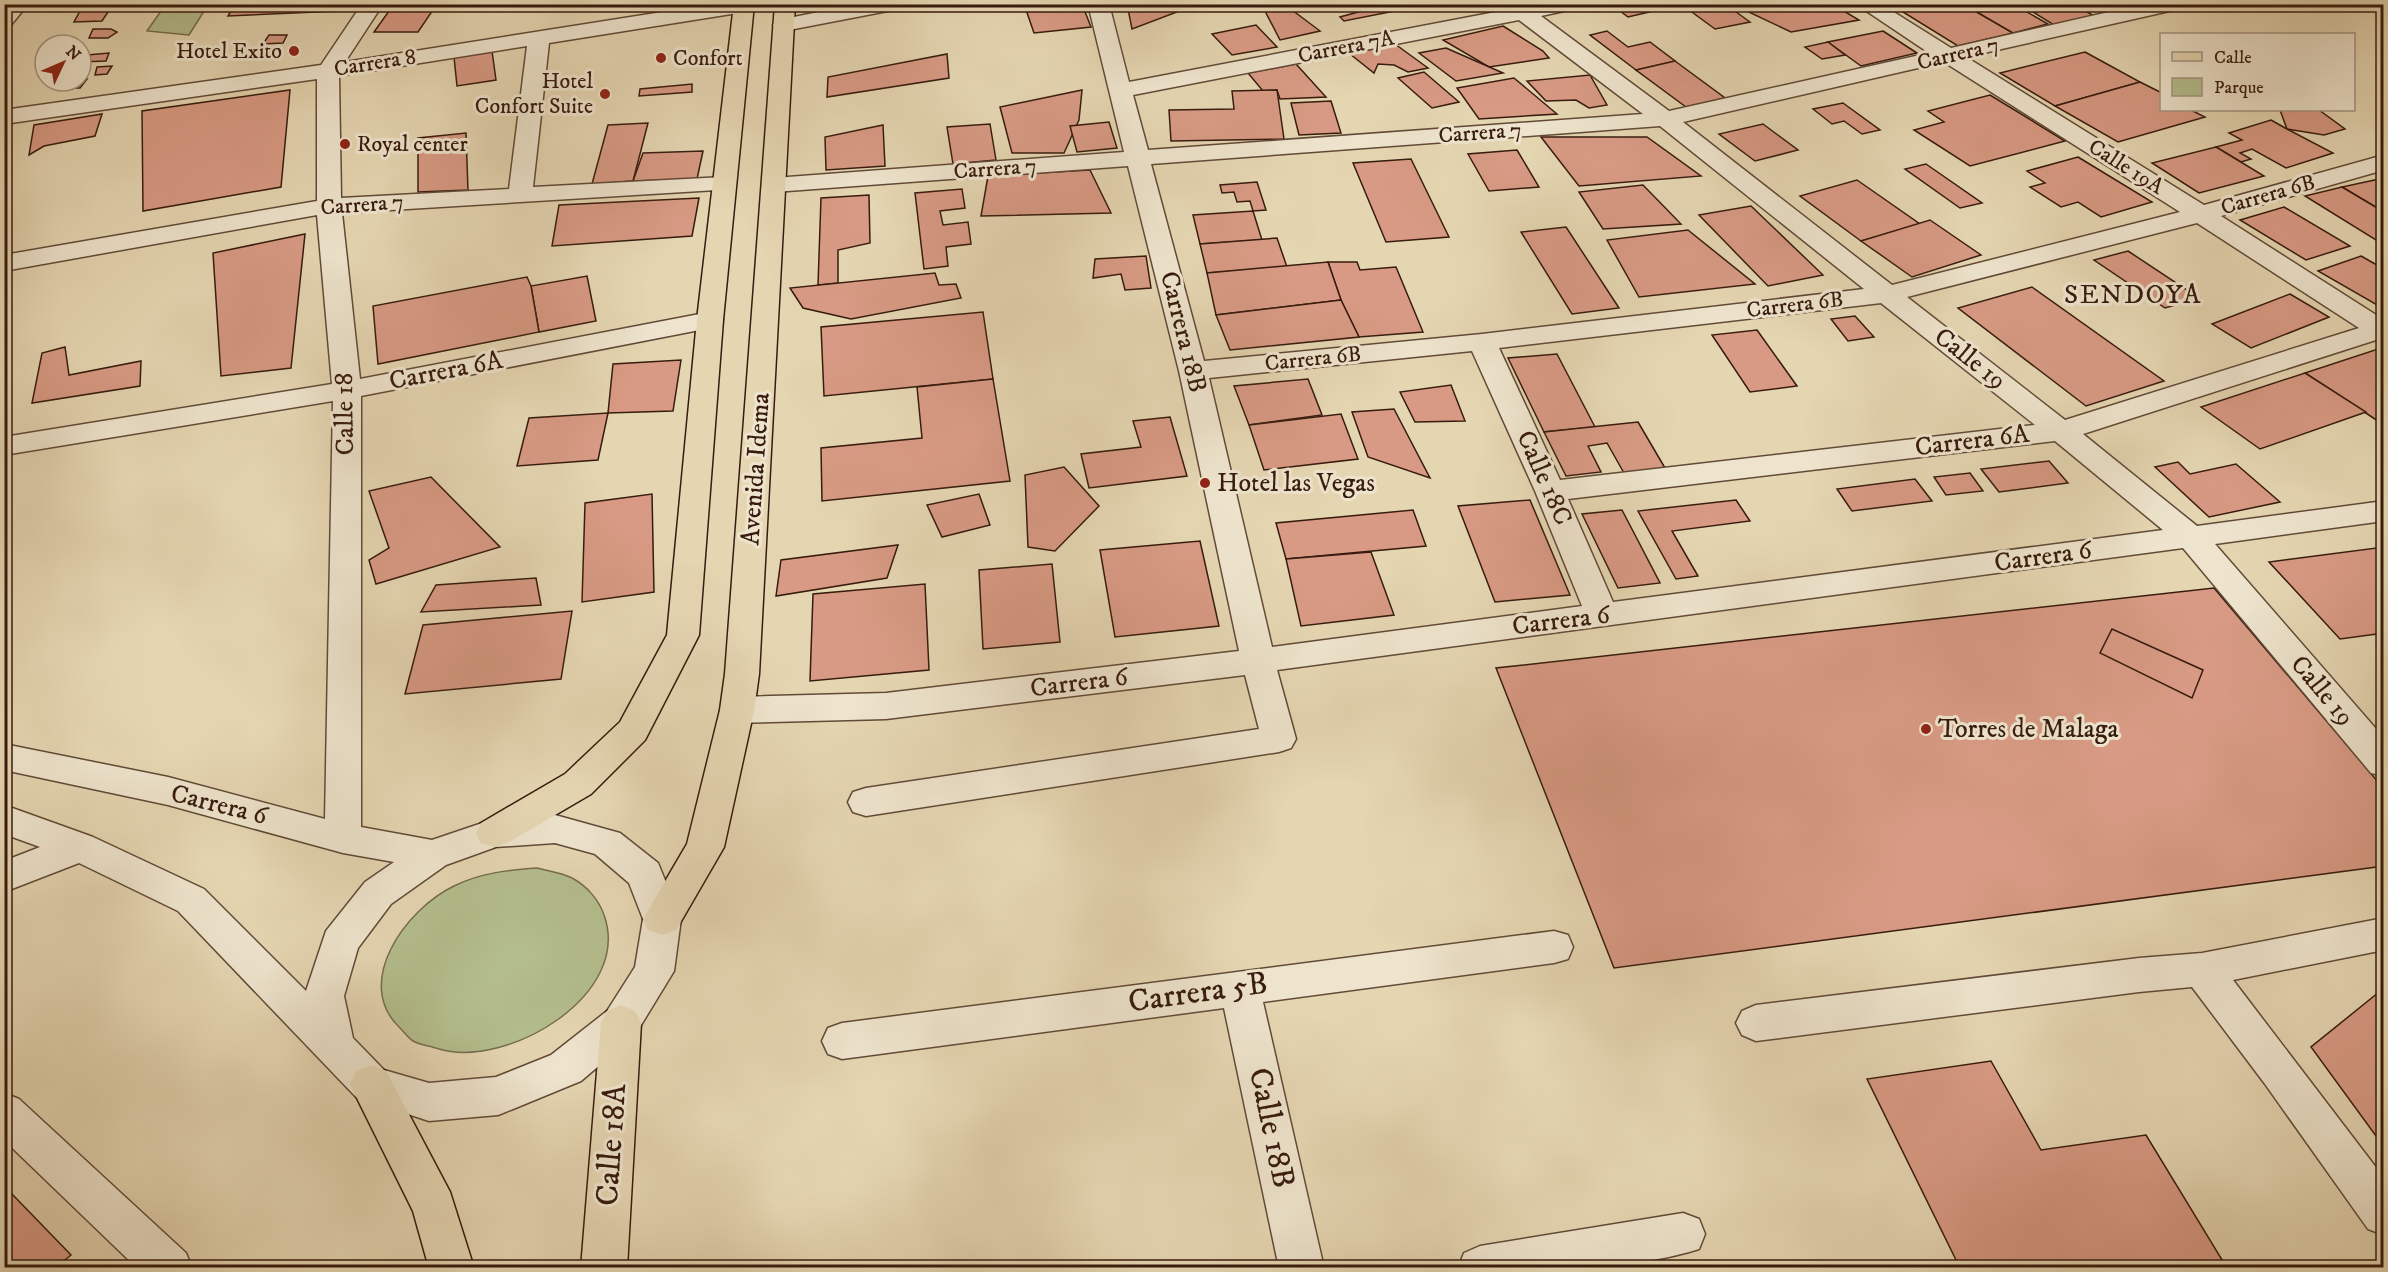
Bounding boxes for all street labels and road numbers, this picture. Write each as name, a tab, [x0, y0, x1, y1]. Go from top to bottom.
street label: Carrera 7A	[1296, 24, 1397, 70]
street label: Carrera 7	[1914, 31, 2002, 77]
street label: Carrera 8	[332, 43, 418, 83]
street label: Carrera 7	[1438, 117, 1522, 149]
street label: Calle 19A	[2083, 133, 2170, 201]
street label: Carrera 7	[953, 153, 1037, 185]
street label: Carrera 6B	[2218, 169, 2318, 221]
street label: Carrera 7	[320, 189, 404, 221]
street label: Carrera 18B	[1152, 268, 1214, 396]
street label: Carrera 6B	[1745, 286, 1845, 324]
street label: Calle 19	[1927, 321, 2013, 397]
street label: Carrera 6B	[1263, 341, 1363, 377]
street label: Carrera 6A	[386, 344, 506, 398]
street label: Calle 18	[328, 372, 362, 456]
street label: Avenida Idema	[734, 392, 778, 546]
street label: Carrera 6A	[1913, 418, 2031, 464]
street label: Calle 18C	[1509, 426, 1579, 530]
street label: Carrera 6	[1992, 534, 2095, 580]
street label: Carrera 6	[1510, 598, 1613, 643]
street label: Calle 19	[2283, 649, 2361, 733]
street label: Carrera 6	[1028, 660, 1131, 705]
street label: Carrera 6	[167, 777, 272, 833]
street label: Carrera 5B	[1126, 963, 1270, 1023]
street label: Calle 18B	[1239, 1064, 1303, 1192]
street label: Calle 18A	[588, 1082, 636, 1207]

